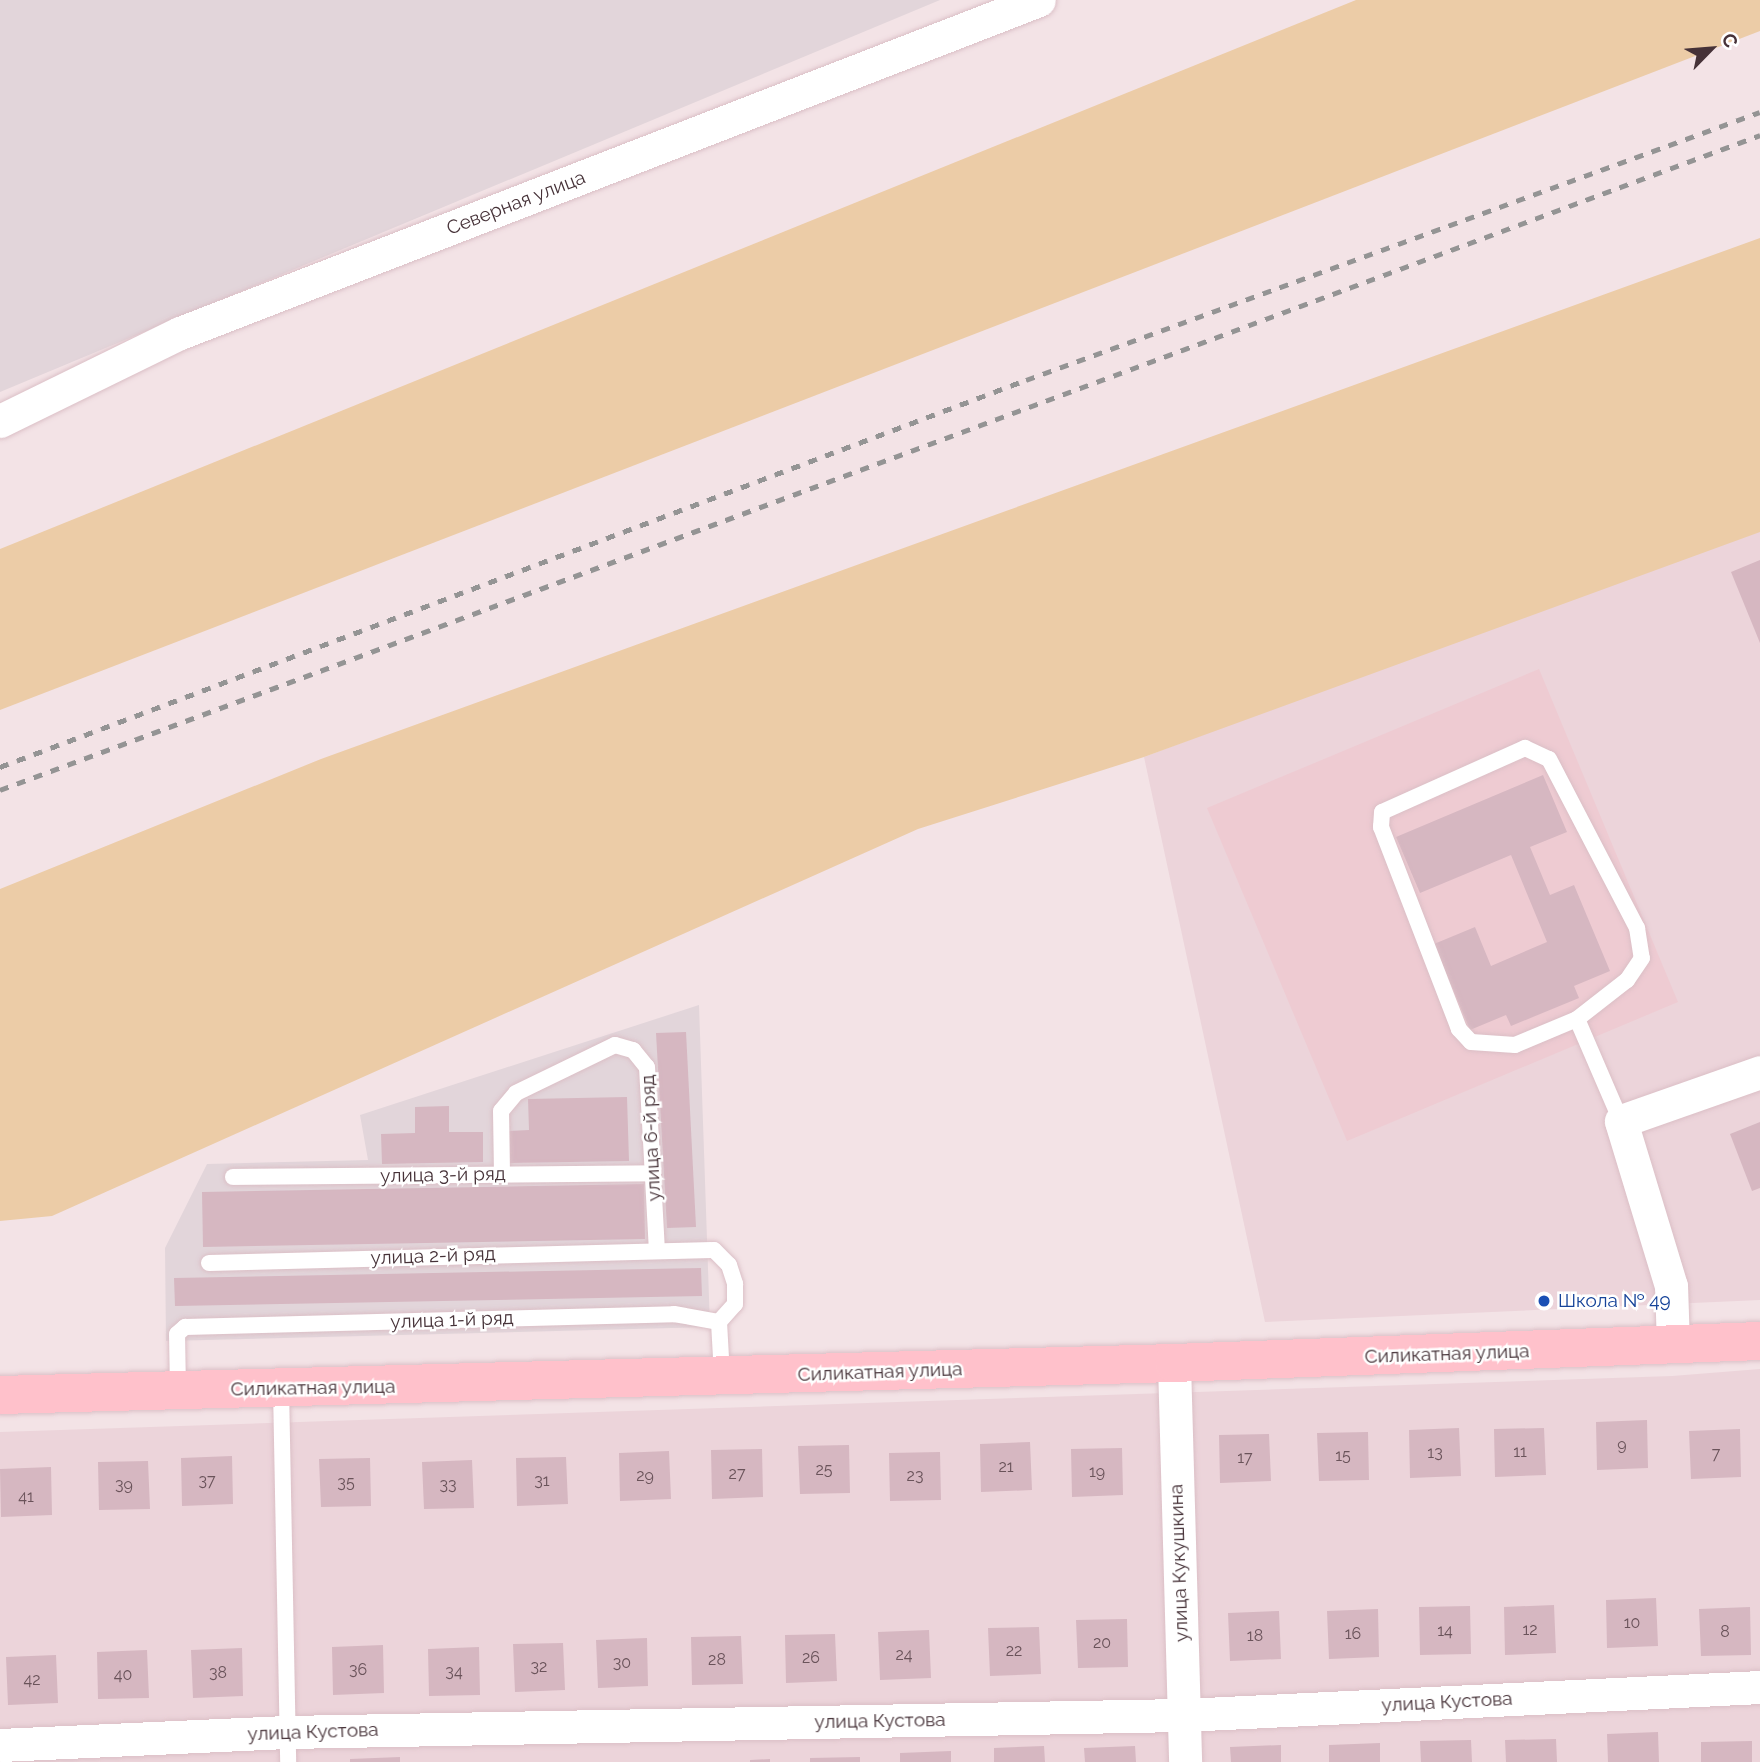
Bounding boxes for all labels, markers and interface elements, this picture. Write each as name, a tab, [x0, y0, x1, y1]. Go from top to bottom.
north arrow	[1676, 14, 1746, 84]
text: С	[1717, 30, 1743, 51]
street label: Северная улица	[443, 166, 589, 240]
street label: улица 6-й ряд	[636, 1074, 666, 1202]
street label: улица 3-й ряд	[380, 1163, 506, 1187]
street label: улица 2-й ряд	[370, 1242, 496, 1270]
place label: Школа № 49	[1558, 1290, 1671, 1312]
marker: Школа № 49	[1536, 1293, 1552, 1309]
street label: улица 1-й ряд	[390, 1306, 514, 1334]
street label: Силикатная улица	[1364, 1340, 1530, 1368]
street label: Силикатная улица	[797, 1358, 963, 1386]
street label: Силикатная улица	[230, 1375, 396, 1401]
house number: 9	[1617, 1435, 1627, 1455]
house number: 11	[1513, 1442, 1527, 1462]
house number: 13	[1427, 1443, 1443, 1463]
house number: 7	[1712, 1444, 1720, 1464]
house number: 15	[1335, 1446, 1351, 1466]
house number: 17	[1237, 1448, 1253, 1468]
house number: 21	[998, 1457, 1014, 1477]
house number: 25	[815, 1460, 833, 1480]
house number: 19	[1089, 1462, 1105, 1482]
house number: 27	[729, 1464, 745, 1484]
house number: 29	[636, 1466, 654, 1486]
house number: 23	[907, 1466, 923, 1486]
house number: 37	[198, 1471, 216, 1491]
house number: 31	[534, 1471, 550, 1491]
house number: 35	[337, 1473, 355, 1493]
house number: 39	[115, 1475, 133, 1495]
house number: 33	[439, 1475, 457, 1495]
street label: улица Кукушкина	[1165, 1484, 1193, 1642]
house number: 41	[18, 1487, 34, 1507]
house number: 10	[1624, 1613, 1640, 1633]
house number: 12	[1522, 1620, 1538, 1640]
house number: 14	[1437, 1621, 1453, 1641]
house number: 8	[1720, 1622, 1730, 1642]
house number: 16	[1345, 1624, 1361, 1644]
house number: 18	[1247, 1626, 1263, 1646]
house number: 20	[1093, 1633, 1111, 1653]
house number: 22	[1006, 1641, 1022, 1661]
house number: 24	[895, 1645, 913, 1665]
house number: 26	[802, 1648, 820, 1668]
house number: 28	[708, 1650, 726, 1670]
house number: 30	[613, 1653, 631, 1673]
house number: 32	[531, 1657, 547, 1677]
house number: 36	[349, 1660, 367, 1680]
house number: 34	[445, 1662, 463, 1682]
house number: 38	[209, 1663, 227, 1683]
house number: 40	[114, 1665, 132, 1685]
house number: 42	[23, 1670, 41, 1690]
street label: улица Кустова	[1381, 1687, 1513, 1717]
street label: улица Кустова	[814, 1708, 946, 1734]
street label: улица Кустова	[247, 1718, 379, 1746]

